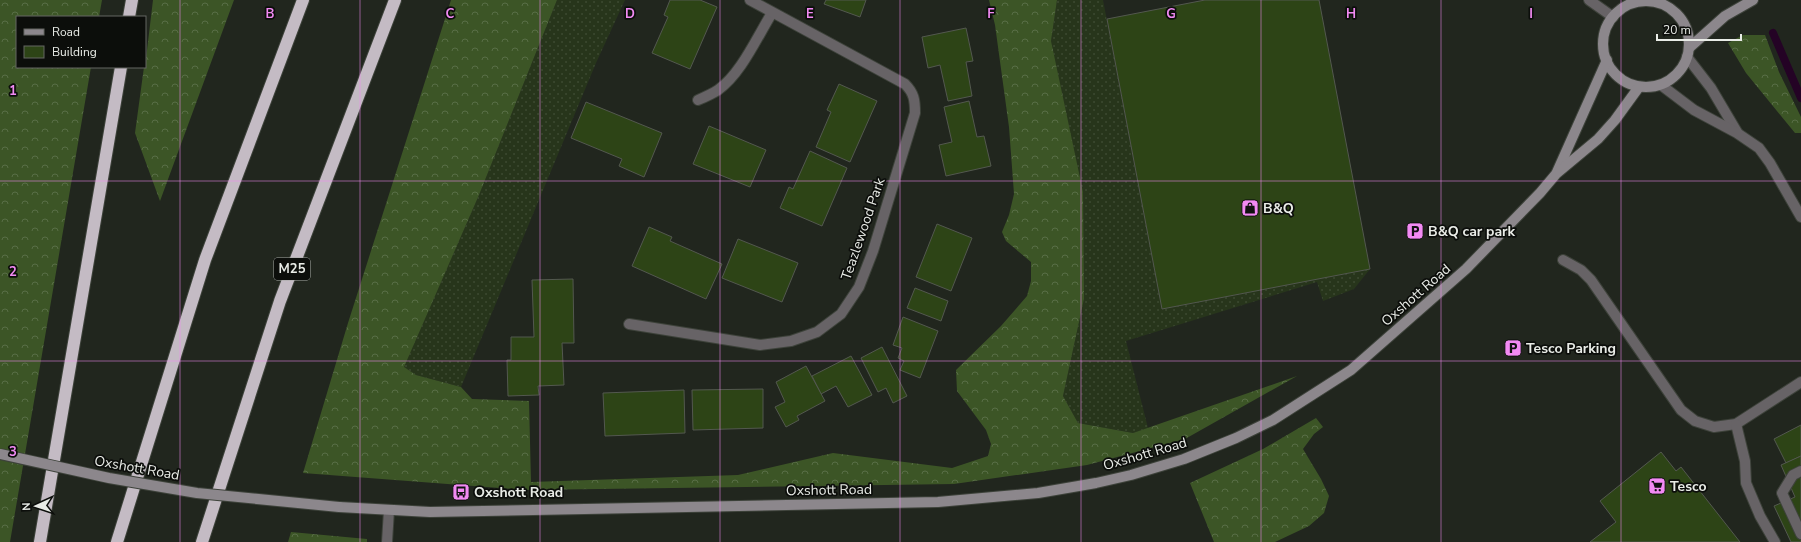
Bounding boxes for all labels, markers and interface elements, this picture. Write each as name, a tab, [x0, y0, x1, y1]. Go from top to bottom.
text: B	[266, 5, 275, 23]
text: C	[446, 5, 455, 23]
text: D	[625, 5, 635, 23]
text: E	[806, 5, 814, 23]
text: F	[987, 5, 995, 23]
text: G	[1166, 5, 1176, 23]
text: H	[1346, 5, 1356, 23]
text: I	[1529, 5, 1533, 23]
legend	[16, 16, 146, 68]
scale bar	[1657, 16, 1741, 42]
text: 20 m	[1663, 22, 1691, 38]
text: Road	[52, 24, 80, 40]
text: Building	[52, 44, 97, 60]
text: 1	[9, 82, 17, 100]
street label: Teazlewood Park	[837, 174, 890, 283]
shop icon: B&Q	[1240, 198, 1260, 218]
place label: B&Q	[1263, 199, 1294, 218]
parking icon: B&Q car park	[1405, 221, 1425, 241]
place label: B&Q car park	[1428, 222, 1516, 241]
road number: M25	[274, 258, 310, 280]
street label: Oxshott Road	[1377, 260, 1455, 330]
text: 2	[9, 263, 17, 281]
parking icon: Tesco Parking	[1503, 338, 1523, 358]
place label: Tesco Parking	[1526, 339, 1616, 358]
street label: Oxshott Road	[1101, 433, 1189, 475]
text: 3	[9, 443, 17, 461]
street label: Oxshott Road	[93, 451, 181, 485]
supermarket icon: Tesco	[1647, 476, 1667, 496]
place label: Tesco	[1670, 477, 1707, 496]
street label: Oxshott Road	[786, 480, 872, 500]
bus stop icon: Oxshott Road	[451, 482, 471, 502]
place label: Oxshott Road	[474, 483, 563, 502]
north arrow	[16, 486, 56, 526]
text: N	[19, 502, 34, 511]

